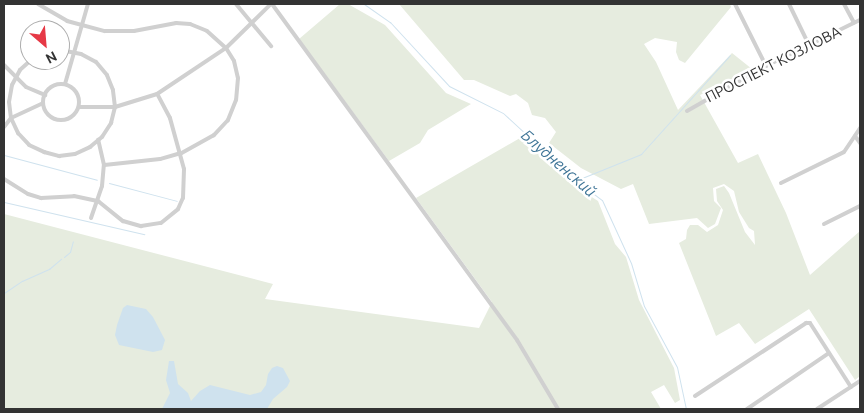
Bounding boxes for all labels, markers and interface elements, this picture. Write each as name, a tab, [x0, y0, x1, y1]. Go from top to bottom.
north arrow	[20, 20, 70, 70]
street label: ПРОСПЕКТ КОЗЛОВА	[702, 22, 844, 106]
text: N	[43, 48, 60, 67]
water label: Блудненский	[518, 125, 600, 201]

